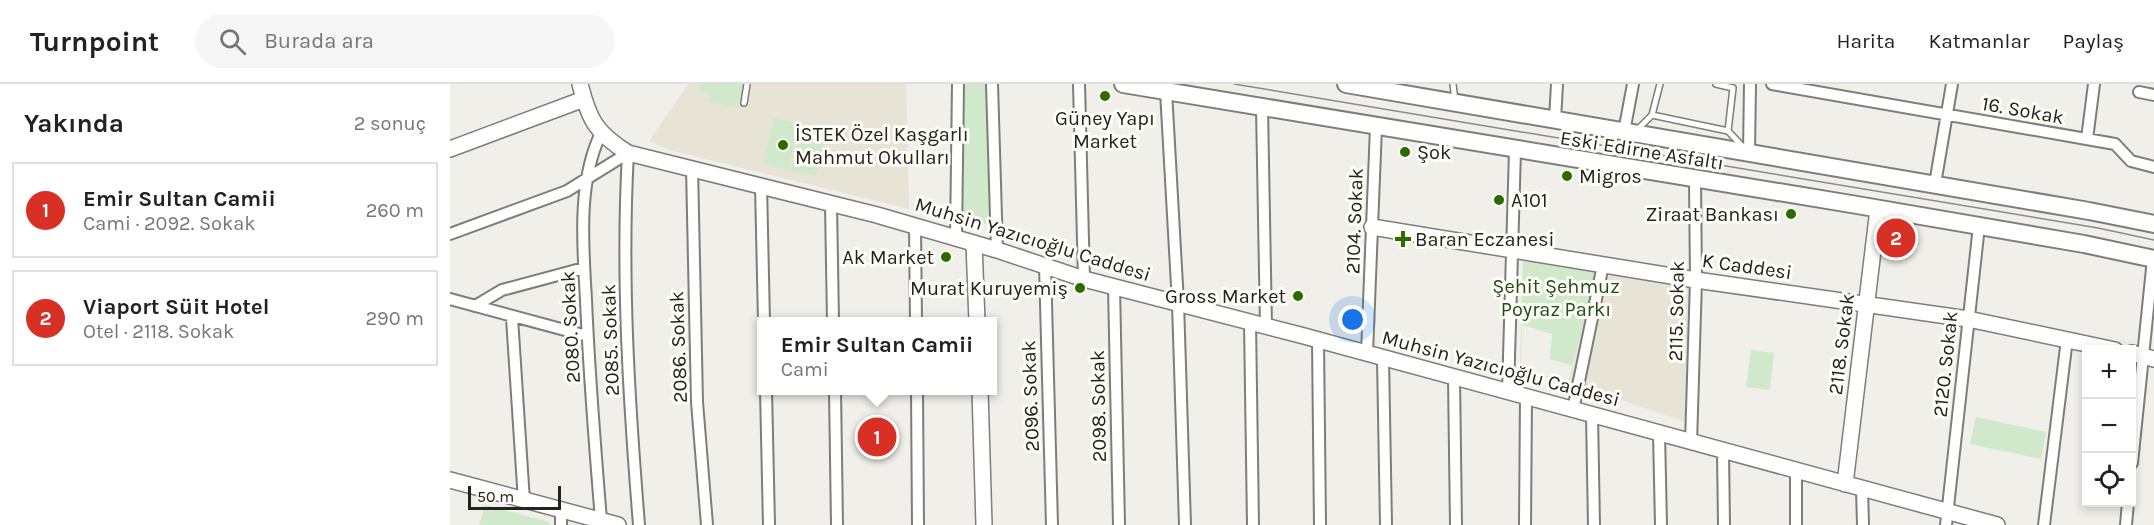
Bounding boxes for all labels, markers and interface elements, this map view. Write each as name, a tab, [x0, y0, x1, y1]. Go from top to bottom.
search box	[195, 14, 615, 68]
text: Turnpoint	[30, 25, 159, 58]
icon: search	[216, 25, 249, 58]
text: Burada ara	[264, 28, 374, 54]
text: Harita	[1837, 29, 1895, 53]
text: Katmanlar	[1928, 29, 2030, 53]
text: Paylaş	[2063, 29, 2124, 53]
marker: Güney Yapı Market	[1098, 89, 1112, 103]
street label: 16. Sokak	[1980, 92, 2066, 129]
place label: Güney Yapı Market	[1055, 107, 1155, 153]
text: Yakında	[24, 108, 124, 139]
text: 2 sonuç	[354, 112, 426, 135]
place label: İSTEK Özel Kaşgarlı Mahmut Okulları	[795, 123, 969, 169]
street label: Eski Edirne Asfaltı	[1558, 126, 1725, 175]
marker: İSTEK Özel Kaşgarlı Mahmut Okulları	[776, 138, 790, 152]
place label: Şok	[1417, 141, 1451, 164]
marker: Şok	[1398, 145, 1412, 159]
place label: Migros	[1579, 165, 1642, 188]
street label: 2104. Sokak	[1341, 168, 1368, 274]
marker: Migros	[1560, 169, 1574, 183]
text: Emir Sultan Camii	[83, 186, 276, 212]
place label: A101	[1511, 189, 1548, 212]
street label: Muhsin Yazıcıoğlu Caddesi	[912, 193, 1154, 286]
marker: A101	[1492, 193, 1506, 207]
text: 1	[42, 199, 49, 222]
text: 260 m	[366, 199, 424, 222]
place label: Ziraat Bankası	[1645, 203, 1779, 226]
marker: Ziraat Bankası	[1784, 207, 1798, 221]
text: Cami · 2092. Sokak	[83, 212, 256, 235]
pin: 2	[1876, 216, 1916, 260]
place label: Baran Eczanesi	[1415, 228, 1554, 251]
marker: Baran Eczanesi	[1396, 232, 1410, 246]
place label: Ak Market	[842, 246, 934, 269]
street label: K Caddesi	[1700, 249, 1793, 284]
marker: Ak Market	[939, 250, 953, 264]
street label: 2115. Sokak	[1664, 260, 1689, 362]
street label: 2080. Sokak	[556, 270, 585, 384]
park label: Şehit Şehmuz Poyraz Parkı	[1492, 275, 1620, 321]
place label: Murat Kuruyemiş	[910, 277, 1068, 300]
marker: Murat Kuruyemiş	[1073, 281, 1087, 295]
street label: 2085. Sokak	[597, 284, 624, 396]
place label: Gross Market	[1165, 285, 1286, 308]
marker: Gross Market	[1291, 289, 1305, 303]
street label: 2086. Sokak	[665, 291, 692, 403]
street label: 2118. Sokak	[1824, 292, 1859, 396]
text: Viaport Süit Hotel	[83, 294, 269, 320]
your location	[1338, 305, 1367, 334]
text: 2	[39, 307, 52, 330]
text: 290 m	[365, 307, 424, 330]
street label: 2120. Sokak	[1928, 310, 1963, 418]
popup	[757, 317, 997, 395]
text: Otel · 2118. Sokak	[83, 320, 234, 343]
street label: Muhsin Yazıcıoğlu Caddesi	[1379, 326, 1622, 411]
text: Emir Sultan Camii	[781, 332, 973, 358]
street label: 2096. Sokak	[1017, 340, 1044, 452]
map controls	[2082, 345, 2136, 507]
button: +	[2082, 345, 2136, 399]
street label: 2098. Sokak	[1086, 350, 1111, 462]
text: Cami	[781, 358, 829, 381]
button: −	[2082, 399, 2136, 453]
pin: 1	[858, 414, 896, 460]
button: locate	[2082, 453, 2136, 507]
scale bar	[468, 483, 561, 510]
text: 50 m	[477, 487, 514, 506]

